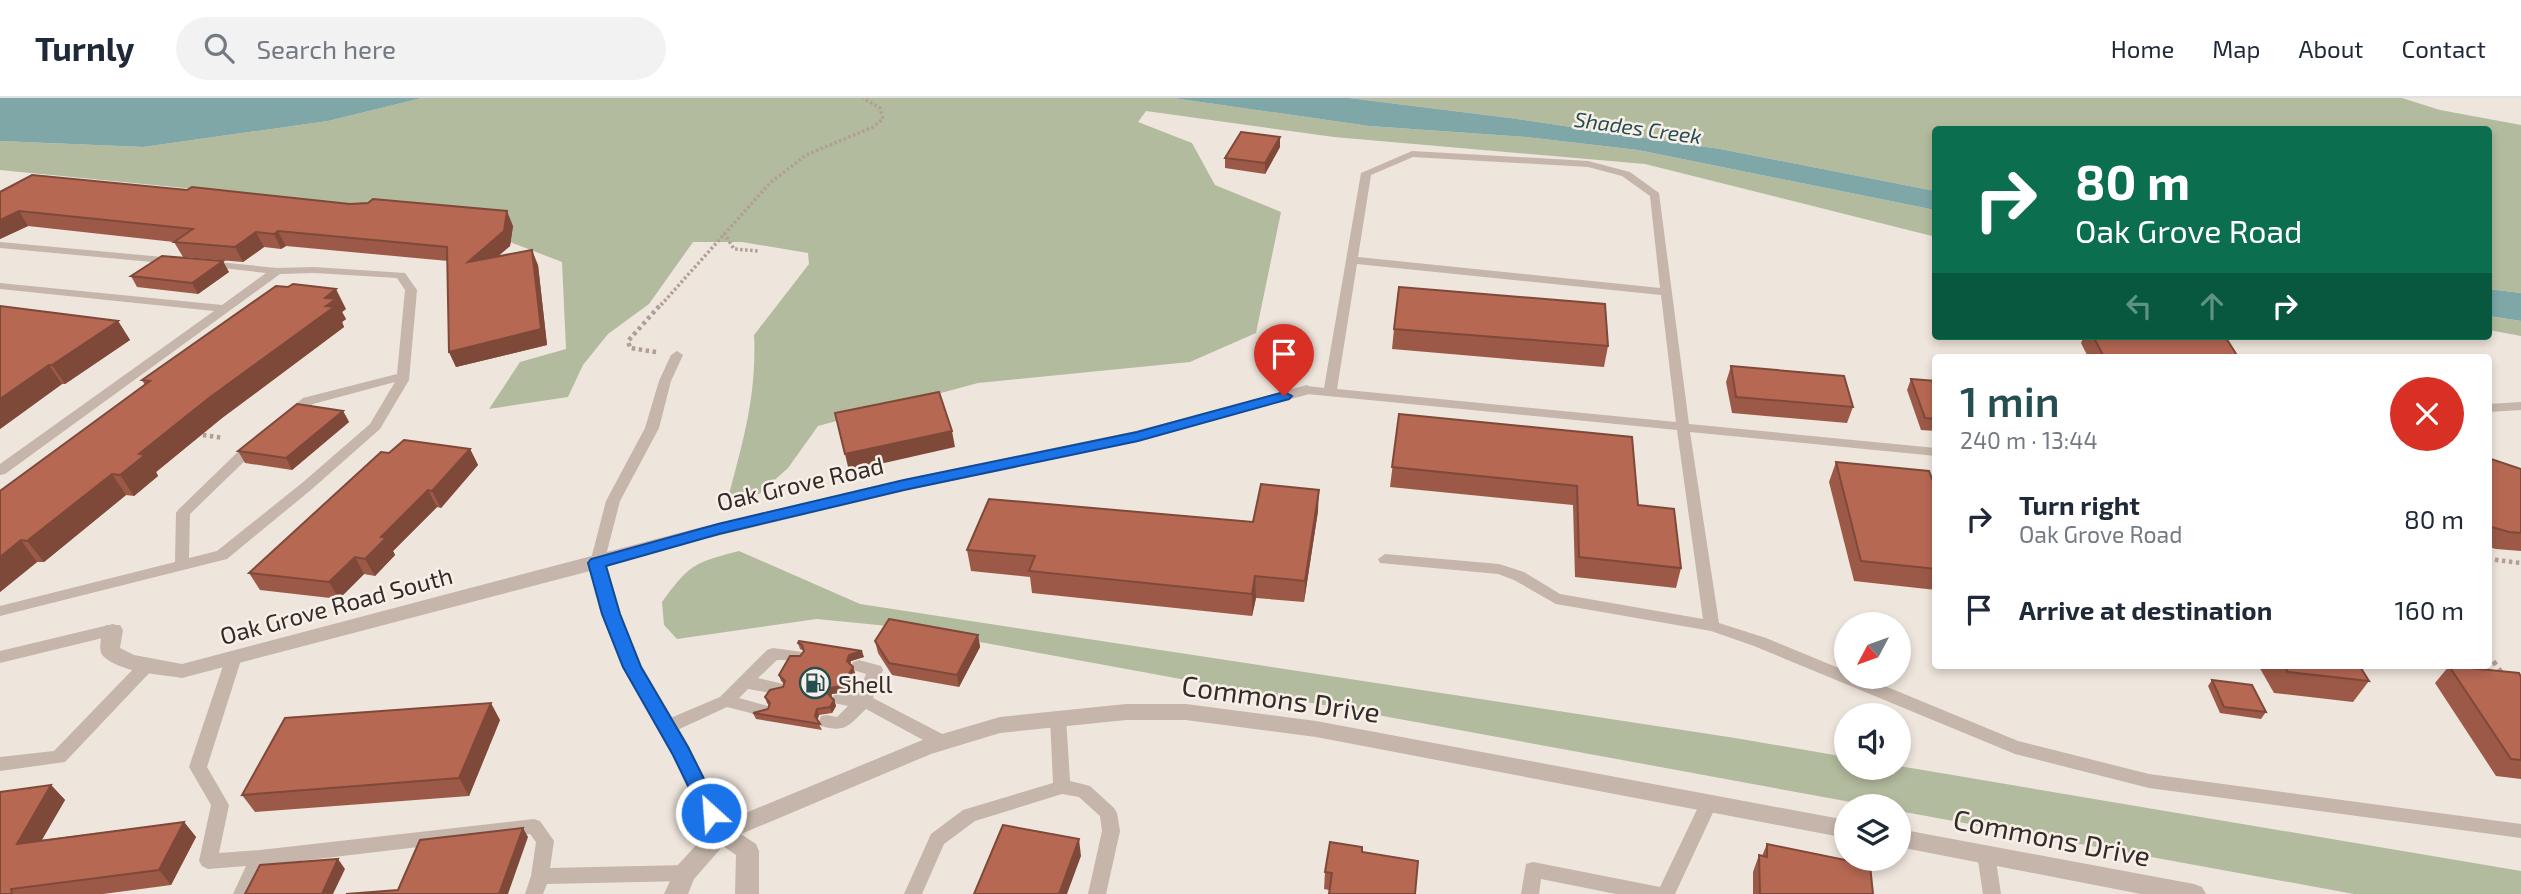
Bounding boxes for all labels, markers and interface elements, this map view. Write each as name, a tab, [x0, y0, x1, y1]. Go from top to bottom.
search box	[176, 17, 666, 80]
text: Turnly	[35, 28, 134, 68]
icon: search	[200, 29, 238, 67]
text: Search here	[256, 33, 396, 64]
text: Home	[2111, 34, 2174, 63]
text: Map	[2212, 34, 2260, 63]
text: About	[2298, 34, 2364, 63]
text: Contact	[2402, 34, 2486, 63]
water label: Shades Creek	[1573, 106, 1703, 148]
text: 80 m	[2075, 151, 2190, 210]
icon: right	[1960, 154, 2051, 245]
text: Oak Grove Road	[2075, 211, 2302, 249]
icon: left	[2120, 287, 2158, 325]
icon: ahead	[2193, 287, 2231, 325]
icon: right	[2266, 287, 2304, 325]
pin	[1254, 324, 1314, 396]
icon: arrive	[1265, 335, 1303, 373]
text: 1 min	[1960, 375, 2060, 425]
button: close	[2390, 377, 2464, 451]
text: 240 m · 13:44	[1960, 426, 2098, 454]
street label: Oak Grove Road	[714, 450, 886, 516]
text: Turn right	[2019, 489, 2140, 520]
icon: right	[1960, 500, 1998, 538]
text: 80 m	[2404, 503, 2464, 534]
text: Oak Grove Road	[2019, 520, 2182, 548]
street label: Oak Grove Road South	[216, 560, 456, 650]
icon: arrive	[1960, 591, 1998, 629]
text: Arrive at destination	[2019, 594, 2272, 625]
text: 160 m	[2395, 594, 2464, 625]
north arrow	[1834, 612, 1911, 690]
map controls	[1834, 612, 1911, 871]
fuel station icon: Shell	[798, 666, 832, 700]
street label: Commons Drive	[1180, 667, 1382, 729]
place label: Shell	[838, 669, 893, 698]
button: sound	[1834, 703, 1911, 780]
position arrow	[674, 776, 748, 850]
button: layers	[1834, 794, 1911, 871]
street label: Commons Drive	[1951, 801, 2153, 873]

